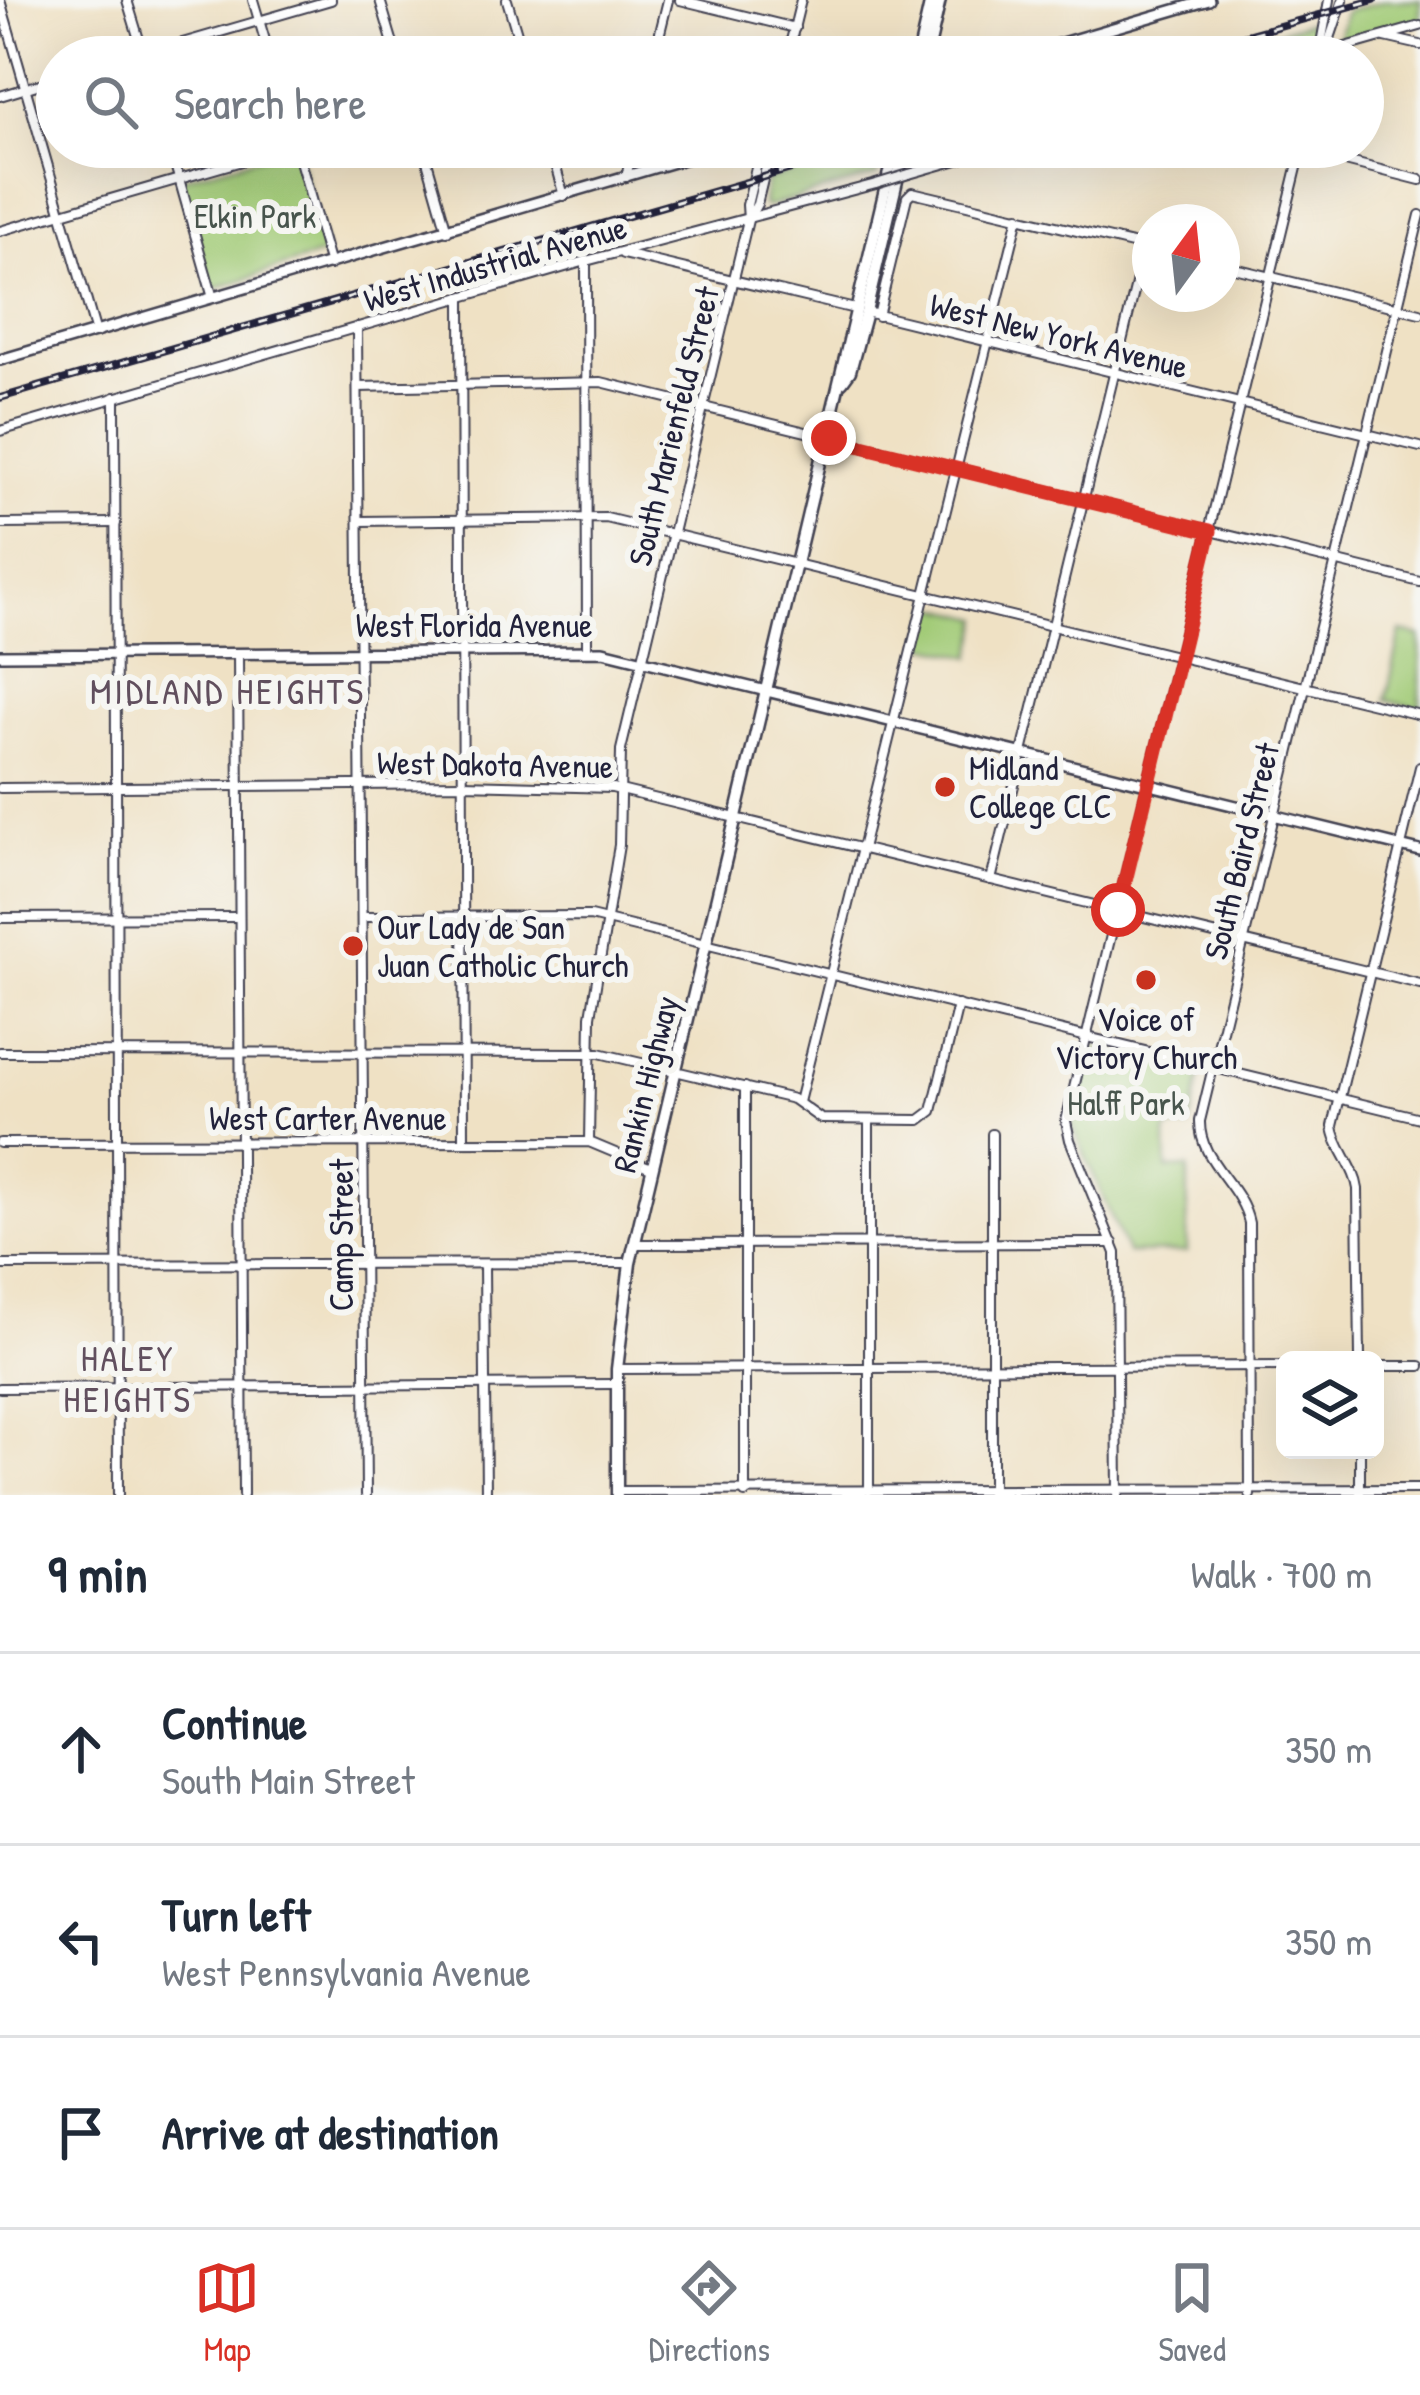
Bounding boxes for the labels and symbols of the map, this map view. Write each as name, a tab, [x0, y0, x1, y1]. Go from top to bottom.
park label: Elkin Park	[194, 194, 316, 238]
north arrow	[1132, 204, 1240, 312]
street label: West Industrial Avenue	[359, 205, 631, 321]
street label: South Marienfeld Street	[617, 281, 729, 570]
street label: West New York Avenue	[925, 282, 1193, 388]
route end	[802, 411, 856, 465]
street label: West Florida Avenue	[356, 603, 592, 647]
district label: MIDLAND HEIGHTS	[90, 666, 366, 715]
street label: South Baird Street	[1193, 738, 1289, 964]
street label: West Dakota Avenue	[376, 740, 614, 788]
place label: Midland College CLC	[969, 746, 1112, 829]
marker: Midland College CLC	[932, 774, 958, 800]
route start	[1091, 883, 1145, 937]
place label: Our Lady de San Juan Catholic Church	[377, 905, 629, 987]
marker: Our Lady de San Juan Catholic Church	[340, 933, 366, 959]
marker: Voice of Victory Church	[1133, 967, 1159, 993]
street label: Rankin Highway	[602, 991, 689, 1177]
place label: Voice of Victory Church	[1055, 997, 1237, 1080]
park label: Halff Park	[1067, 1081, 1185, 1125]
street label: West Carter Avenue	[209, 1096, 447, 1140]
street label: Camp Street	[319, 1158, 364, 1311]
district label: HALEY HEIGHTS	[63, 1333, 193, 1423]

